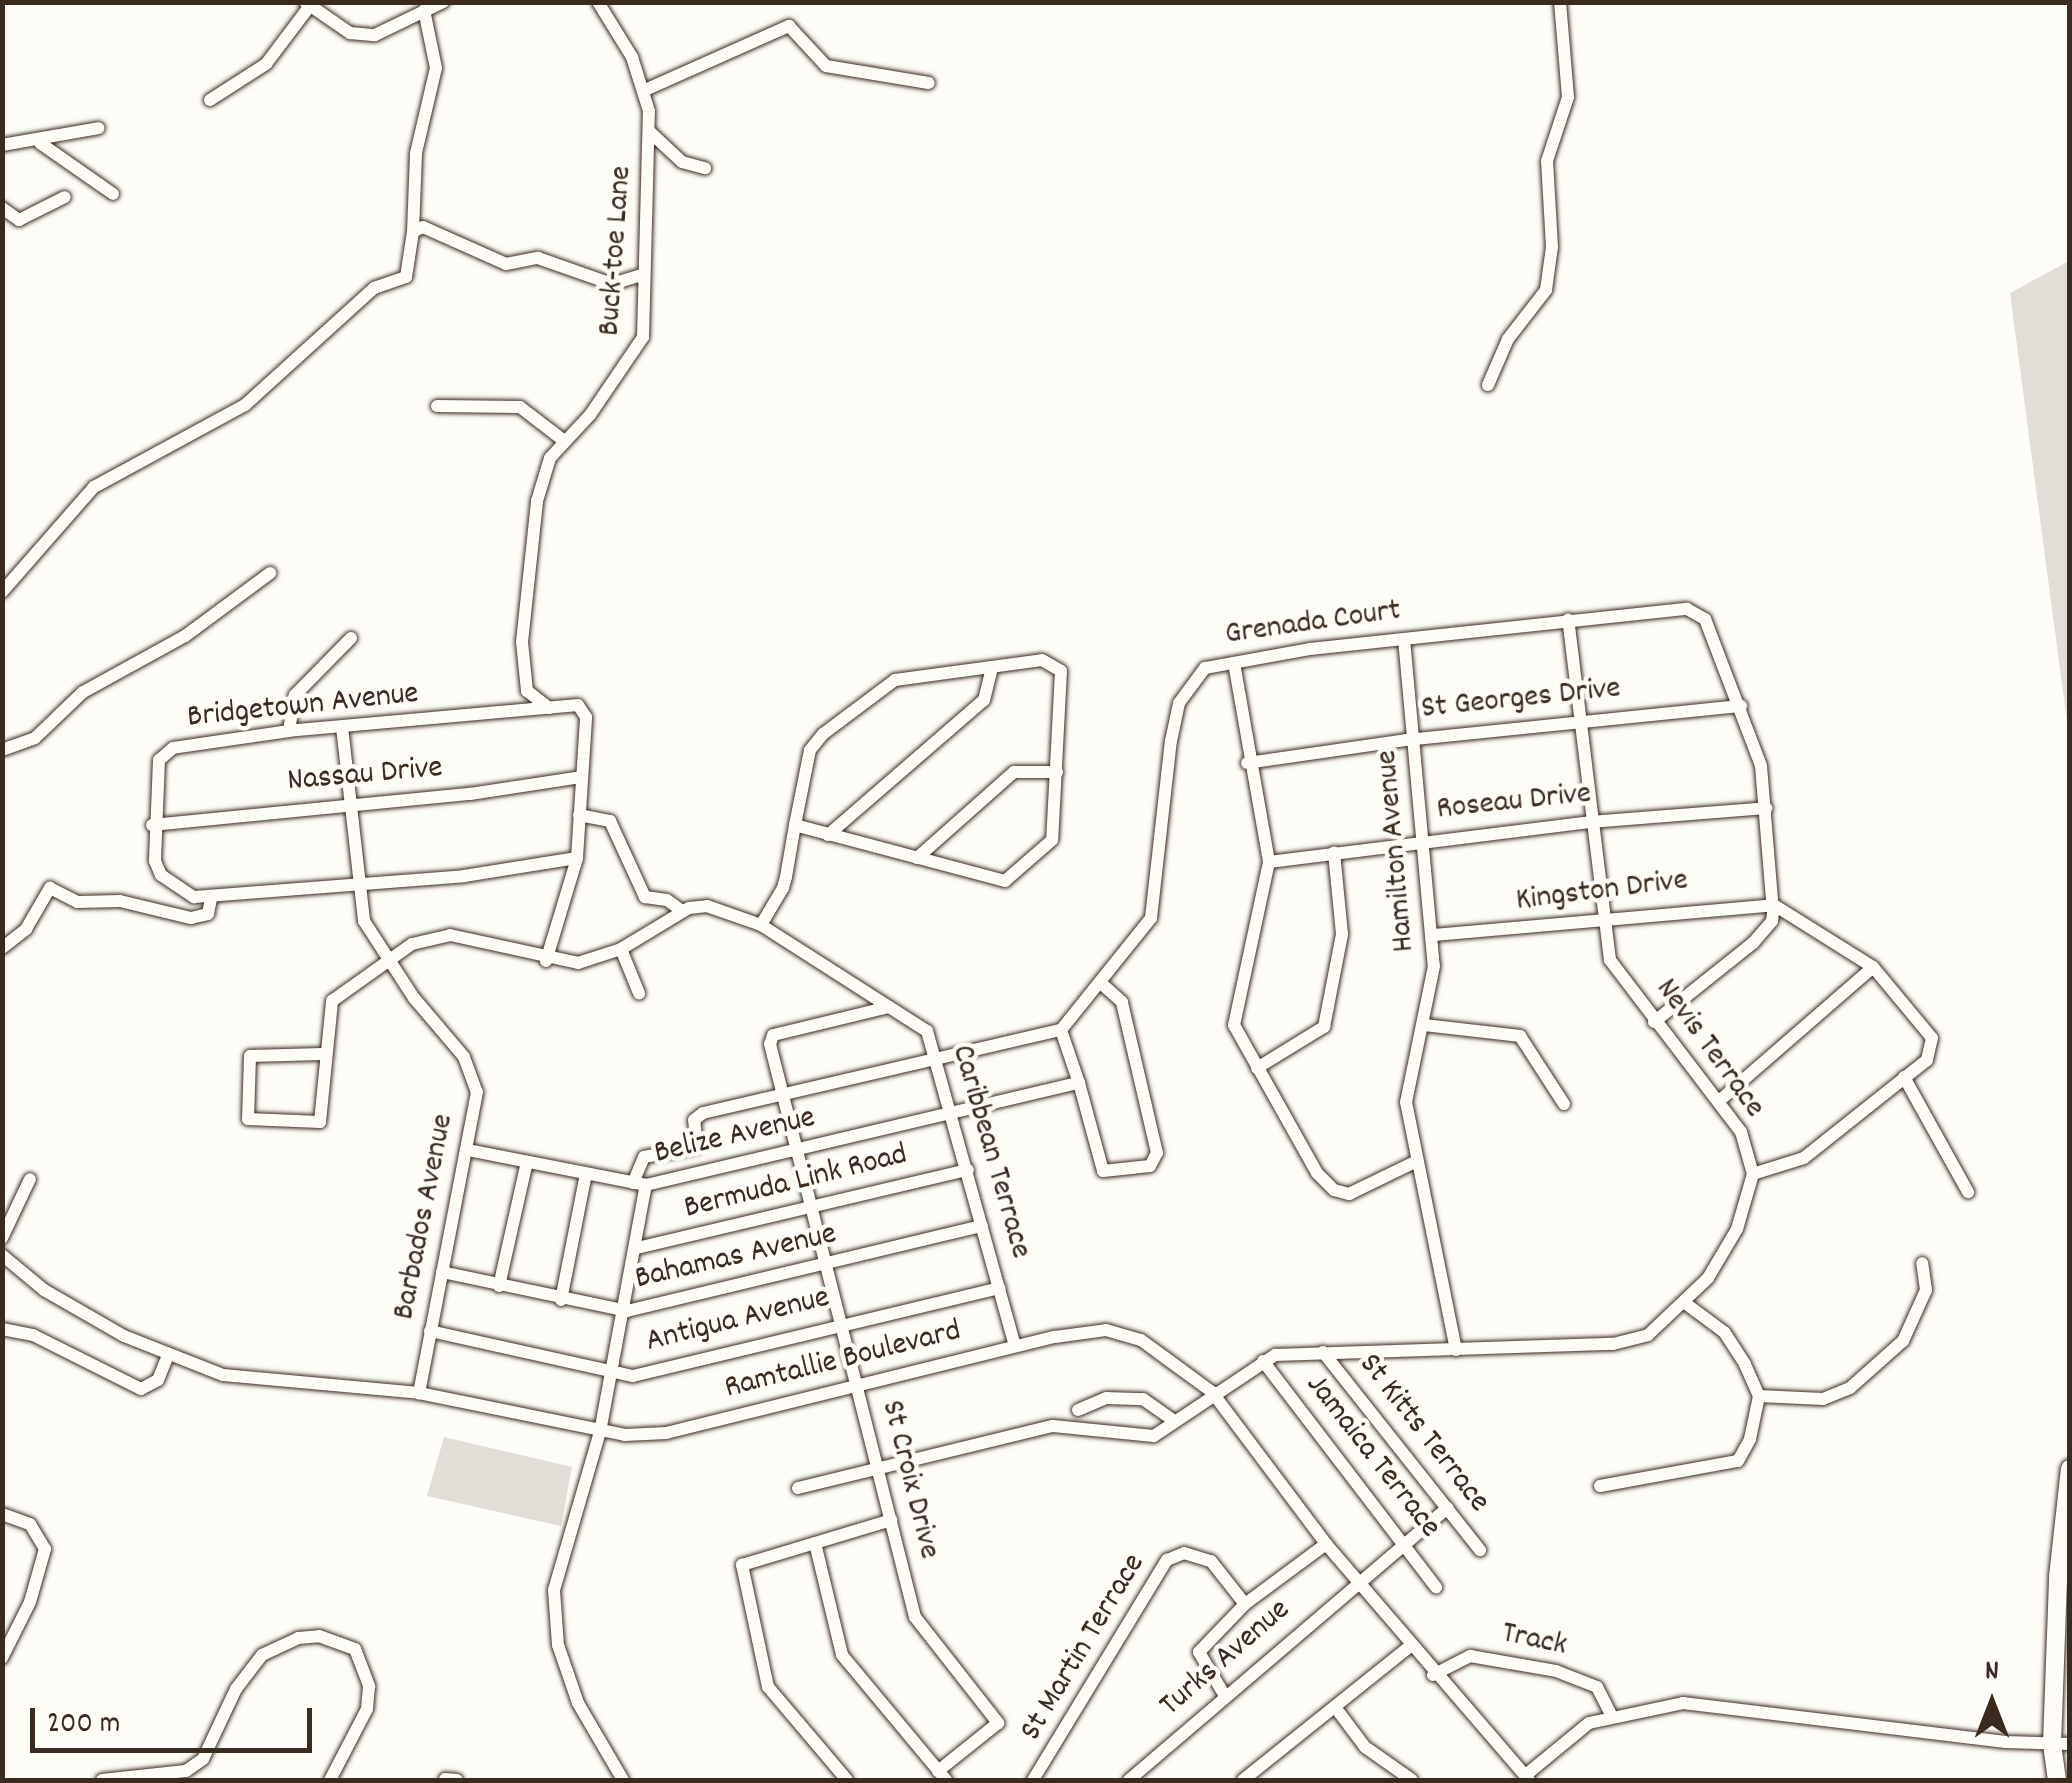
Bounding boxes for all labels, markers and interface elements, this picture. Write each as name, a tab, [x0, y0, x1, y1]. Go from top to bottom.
street label: Buck-toe Lane	[592, 165, 642, 337]
street label: Grenada Court	[1223, 593, 1403, 655]
street label: St Georges Drive	[1419, 670, 1623, 730]
street label: Bridgetown Avenue	[185, 676, 421, 738]
street label: Hamilton Avenue	[1369, 748, 1425, 954]
street label: Nassau Drive	[286, 750, 444, 802]
street label: Roseau Drive	[1435, 776, 1593, 830]
street label: Kingston Drive	[1514, 862, 1690, 922]
street label: Nevis Terrace	[1646, 972, 1772, 1126]
street label: Caribbean Terrace	[941, 1041, 1039, 1263]
street label: Belize Avenue	[651, 1100, 819, 1174]
street label: Barbados Avenue	[386, 1111, 464, 1323]
street label: Bermuda Link Road	[681, 1137, 911, 1229]
street label: Bahamas Avenue	[632, 1216, 840, 1300]
street label: Antigua Avenue	[642, 1280, 834, 1362]
street label: Ramtallie Boulevard	[721, 1313, 965, 1409]
street label: St Kitts Terrace	[1349, 1347, 1497, 1521]
street label: Jamaica Terrace	[1296, 1367, 1448, 1547]
street label: St Croix Drive	[871, 1397, 947, 1563]
street label: St Martin Terrace	[1013, 1548, 1155, 1748]
street label: Turks Avenue	[1153, 1592, 1299, 1726]
street label: Track	[1498, 1615, 1570, 1667]
north arrow	[1942, 1653, 2042, 1753]
text: N	[1985, 1653, 1999, 1693]
scale bar	[35, 1688, 318, 1750]
text: 200 m	[47, 1704, 120, 1747]

